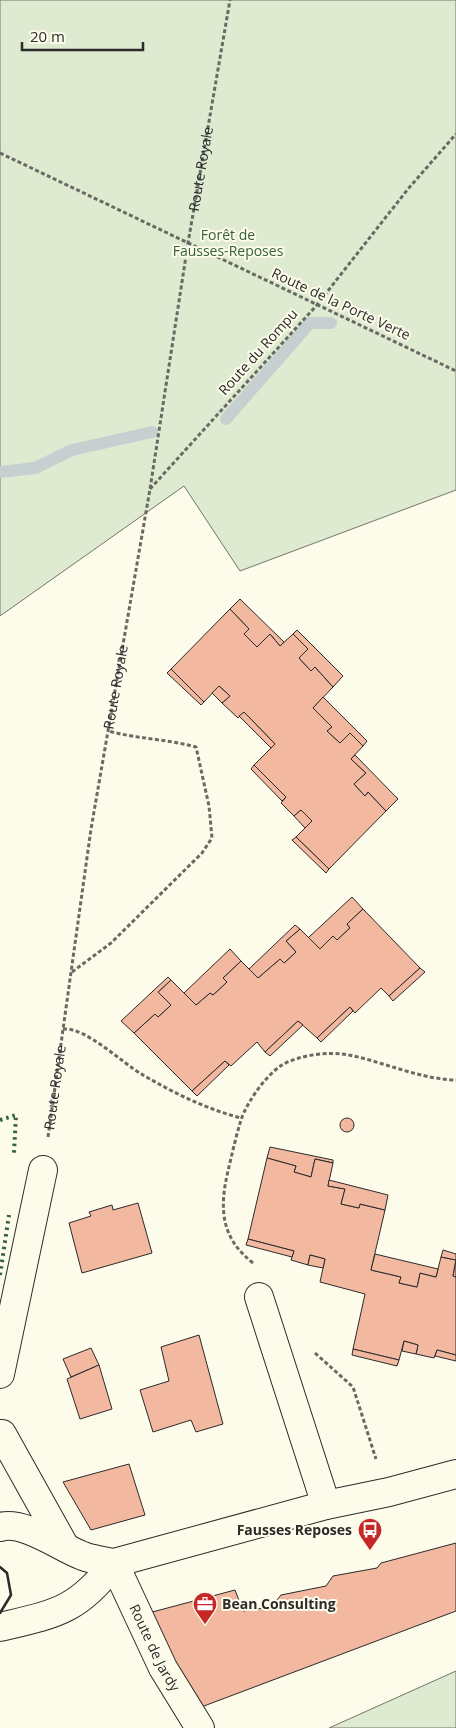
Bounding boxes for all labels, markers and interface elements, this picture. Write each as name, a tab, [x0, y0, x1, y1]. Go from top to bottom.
scale bar	[22, 20, 144, 52]
text: 20 m	[30, 26, 65, 46]
street label: Route Royale	[184, 125, 217, 213]
park label: Forêt de Fausses-Reposes	[173, 225, 284, 260]
street label: Route de la Porte Verte	[269, 263, 414, 344]
street label: Route du Rompu	[214, 304, 302, 399]
street label: Route Royale	[98, 643, 132, 731]
street label: Route Royale	[39, 1044, 70, 1131]
bus stop icon: Fausses Reposes	[357, 1517, 383, 1551]
place label: Fausses Reposes	[237, 1520, 352, 1539]
office icon: Bean Consulting	[192, 1591, 218, 1625]
place label: Bean Consulting	[222, 1594, 336, 1613]
street label: Route de Jardy	[125, 1601, 186, 1695]

